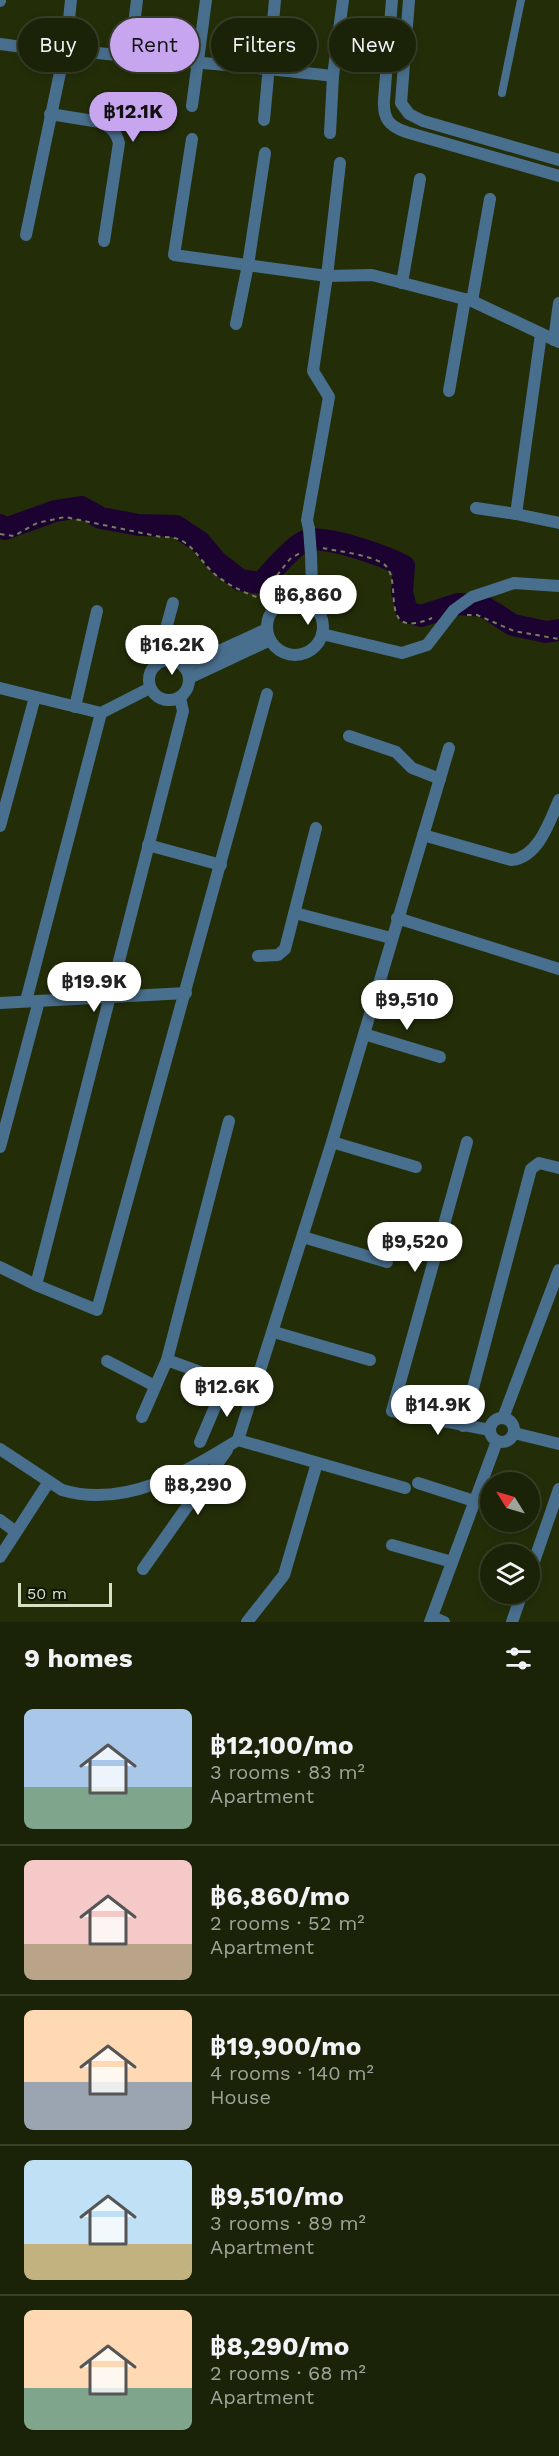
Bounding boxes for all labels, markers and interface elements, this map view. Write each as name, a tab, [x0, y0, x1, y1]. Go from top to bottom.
chip: Buy	[18, 18, 98, 72]
chip: Rent	[110, 18, 199, 72]
chip: Filters	[211, 18, 317, 72]
chip: New	[329, 18, 416, 72]
pin: ฿12.1K	[84, 92, 182, 143]
text: ฿12.1K	[103, 99, 163, 123]
pin: ฿6,860	[259, 575, 357, 626]
text: ฿6,860	[274, 582, 342, 606]
pin: ฿16.2K	[123, 625, 221, 676]
text: ฿16.2K	[139, 632, 205, 656]
pin: ฿19.9K	[45, 962, 143, 1013]
text: ฿19.9K	[61, 969, 127, 993]
pin: ฿9,510	[358, 980, 456, 1031]
text: ฿9,510	[375, 987, 439, 1011]
pin: ฿9,520	[366, 1222, 464, 1273]
text: ฿9,520	[381, 1229, 449, 1253]
pin: ฿12.6K	[178, 1367, 276, 1418]
text: ฿12.6K	[194, 1374, 260, 1398]
pin: ฿14.9K	[389, 1385, 487, 1436]
text: ฿14.9K	[405, 1392, 471, 1416]
pin: ฿8,290	[149, 1465, 247, 1516]
text: ฿8,290	[164, 1472, 232, 1496]
north arrow	[480, 1472, 540, 1532]
map controls	[480, 1472, 540, 1604]
button: layers	[480, 1544, 540, 1604]
scale bar	[18, 1580, 112, 1608]
text: 50 m	[27, 1584, 67, 1603]
icon: filters	[502, 1642, 535, 1675]
text: 9 homes	[24, 1643, 133, 1673]
text: ฿12,100/mo	[210, 1730, 354, 1760]
icon: home	[72, 1733, 144, 1805]
text: 3 rooms · 83 m²	[210, 1760, 365, 1784]
text: Apartment	[210, 1784, 314, 1808]
text: ฿6,860/mo	[210, 1881, 350, 1911]
icon: home	[72, 1884, 144, 1956]
text: 2 rooms · 52 m²	[210, 1911, 365, 1935]
text: Apartment	[210, 1935, 314, 1959]
text: ฿19,900/mo	[210, 2031, 361, 2061]
icon: home	[72, 2034, 144, 2106]
text: 4 rooms · 140 m²	[210, 2061, 374, 2085]
text: House	[210, 2085, 271, 2109]
text: ฿9,510/mo	[210, 2181, 344, 2211]
icon: home	[72, 2184, 144, 2256]
text: 3 rooms · 89 m²	[210, 2211, 366, 2235]
text: Apartment	[210, 2235, 314, 2259]
text: ฿8,290/mo	[210, 2331, 349, 2361]
icon: home	[72, 2334, 144, 2406]
text: 2 rooms · 68 m²	[210, 2361, 366, 2385]
text: Apartment	[210, 2385, 314, 2409]

